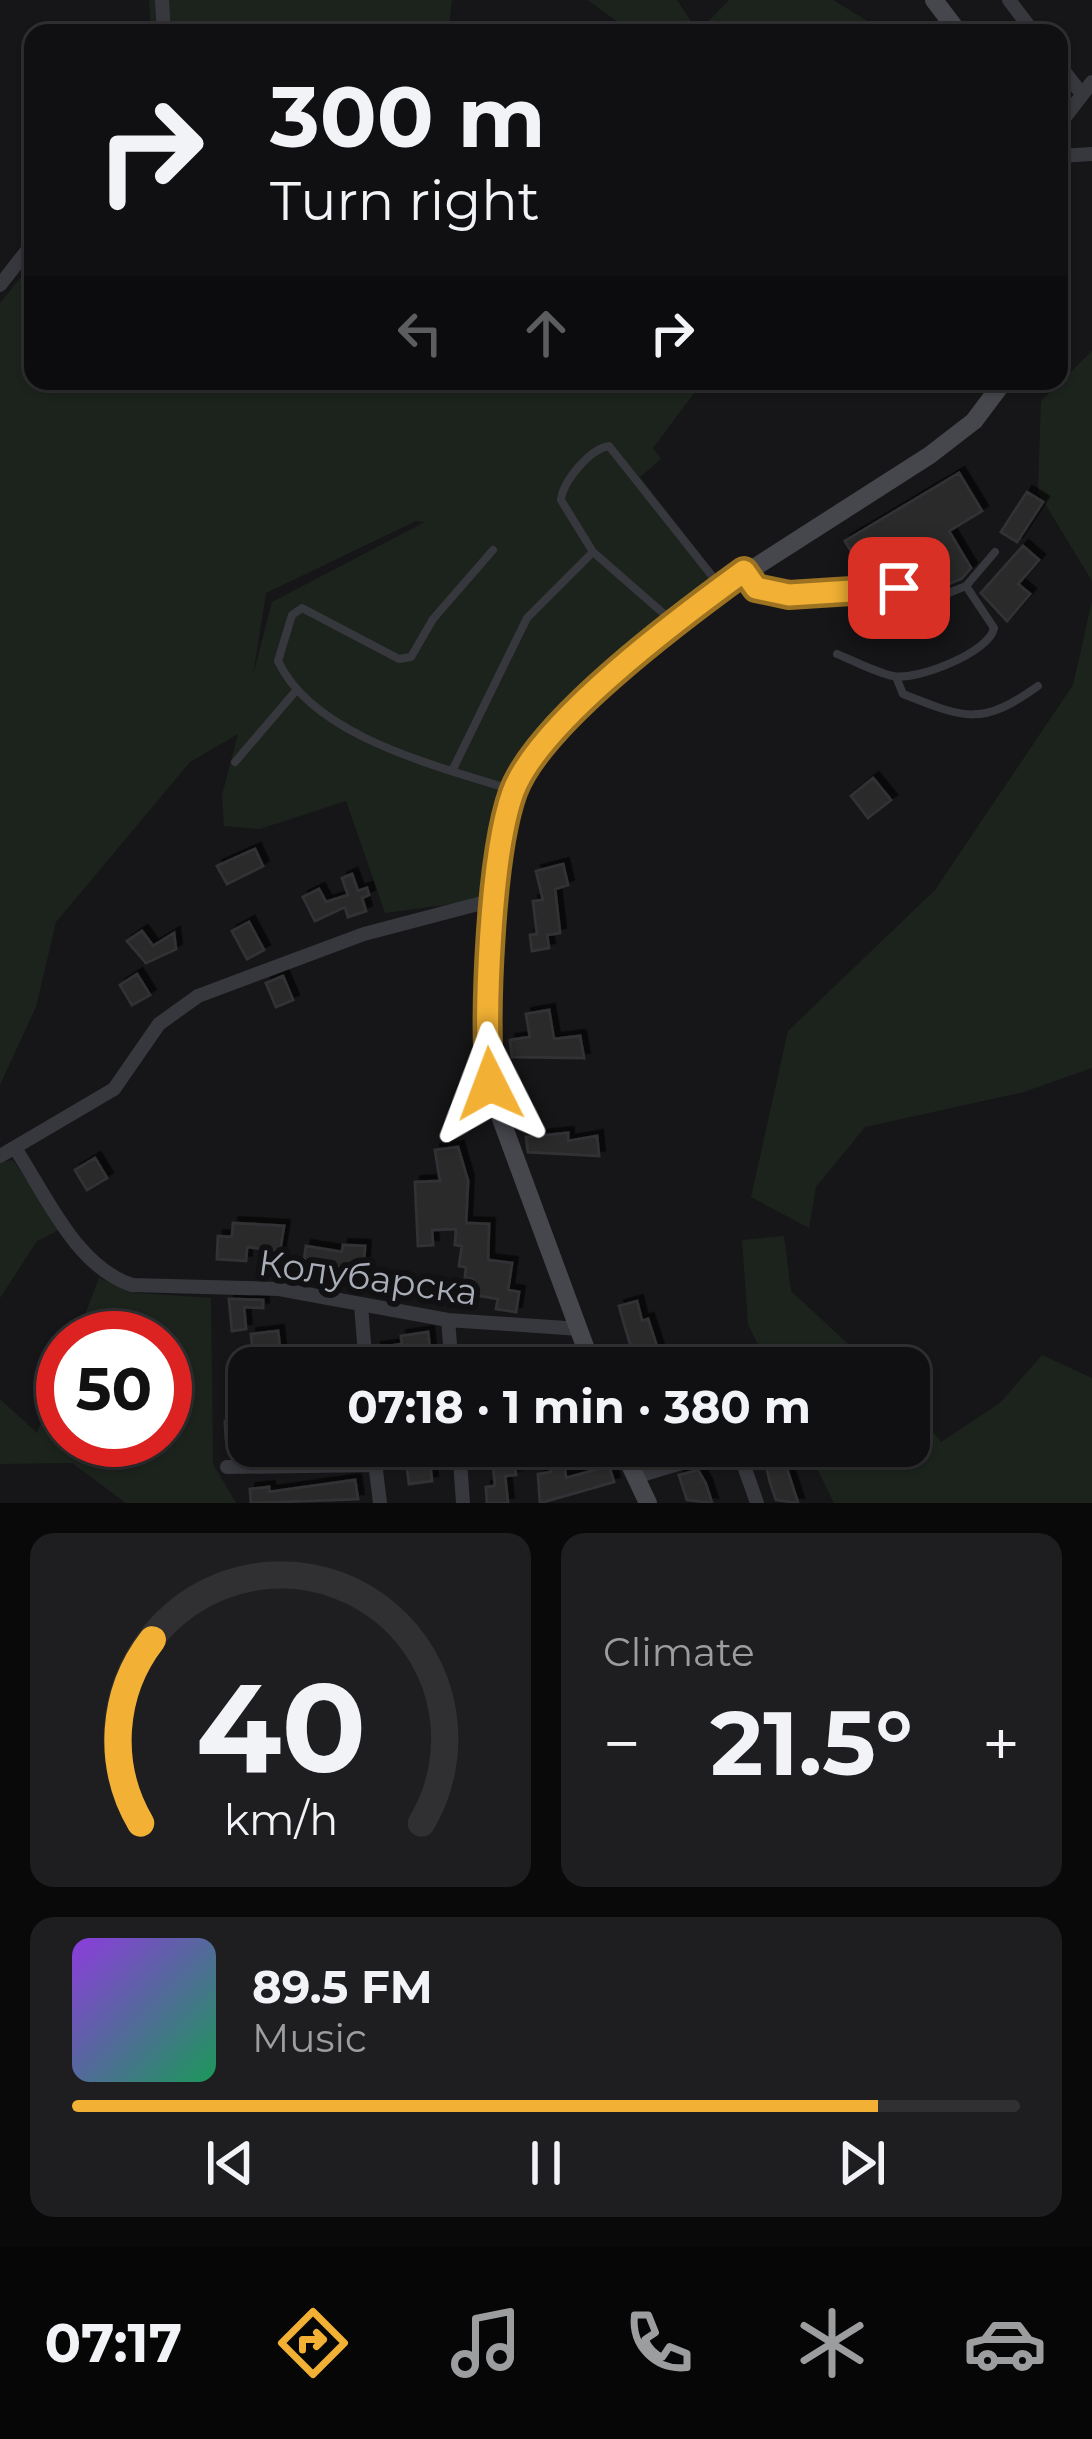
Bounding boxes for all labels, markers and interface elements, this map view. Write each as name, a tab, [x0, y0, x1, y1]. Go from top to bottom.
text: 300 m	[270, 66, 546, 168]
icon: right	[72, 72, 228, 228]
text: Turn right	[270, 168, 540, 234]
icon: left	[387, 300, 453, 366]
icon: ahead	[513, 300, 579, 366]
icon: right	[639, 300, 705, 366]
pin	[848, 537, 950, 639]
icon: arrive	[866, 555, 932, 621]
position arrow	[427, 1021, 553, 1147]
street label: Колубарска	[256, 1240, 480, 1314]
speed limit sign: 50	[36, 1311, 192, 1467]
text: 07:18 · 1 min · 380 m	[347, 1379, 811, 1434]
text: Climate	[603, 1628, 755, 1676]
text: 40	[195, 1651, 366, 1803]
text: 21.5°	[710, 1688, 913, 1798]
text: −	[603, 1703, 641, 1784]
text: +	[982, 1703, 1020, 1784]
text: km/h	[223, 1793, 338, 1846]
text: 89.5 FM	[252, 1959, 433, 2014]
text: Music	[252, 2014, 367, 2062]
icon: previous	[197, 2130, 263, 2196]
icon: pause	[513, 2130, 579, 2196]
icon: next	[829, 2130, 895, 2196]
icon: directions	[271, 2301, 355, 2385]
icon: music	[444, 2301, 528, 2385]
icon: phone	[617, 2301, 701, 2385]
icon: climate	[790, 2301, 874, 2385]
icon: car	[963, 2301, 1047, 2385]
text: 07:17	[45, 2310, 182, 2376]

